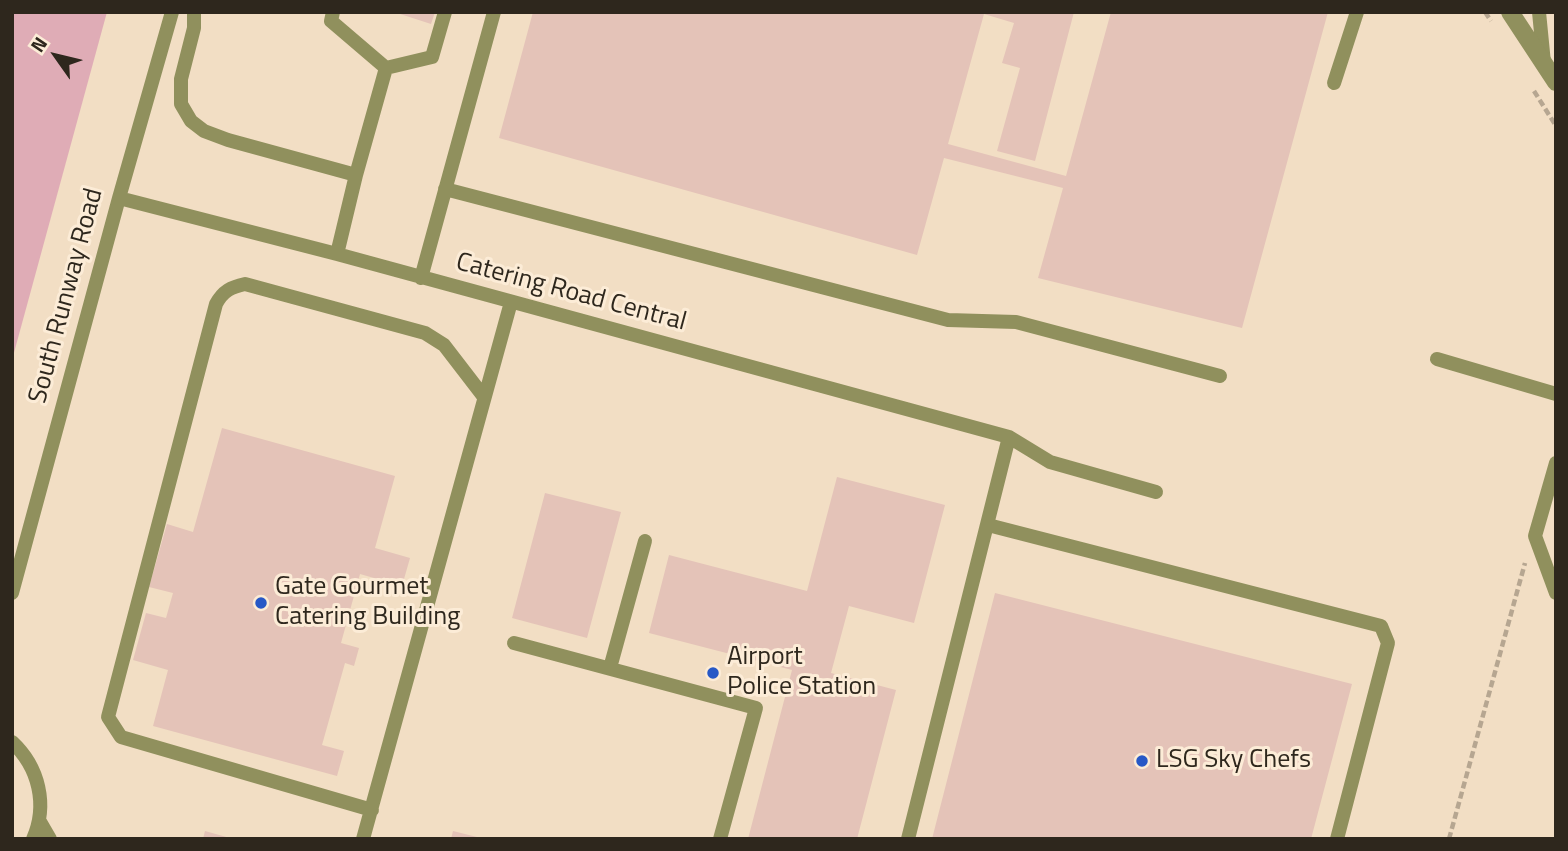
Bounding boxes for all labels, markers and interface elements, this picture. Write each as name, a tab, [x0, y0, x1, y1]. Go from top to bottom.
north arrow	[21, 21, 91, 91]
text: N	[22, 30, 54, 58]
street label: South Runway Road	[23, 185, 111, 407]
street label: Catering Road Central	[452, 247, 690, 339]
place label: Gate Gourmet Catering Building	[275, 572, 460, 634]
marker: Gate Gourmet Catering Building	[253, 595, 269, 611]
place label: Airport Police Station	[727, 642, 876, 704]
marker: Airport Police Station	[705, 665, 721, 681]
place label: LSG Sky Chefs	[1156, 745, 1311, 777]
marker: LSG Sky Chefs	[1134, 753, 1150, 769]

